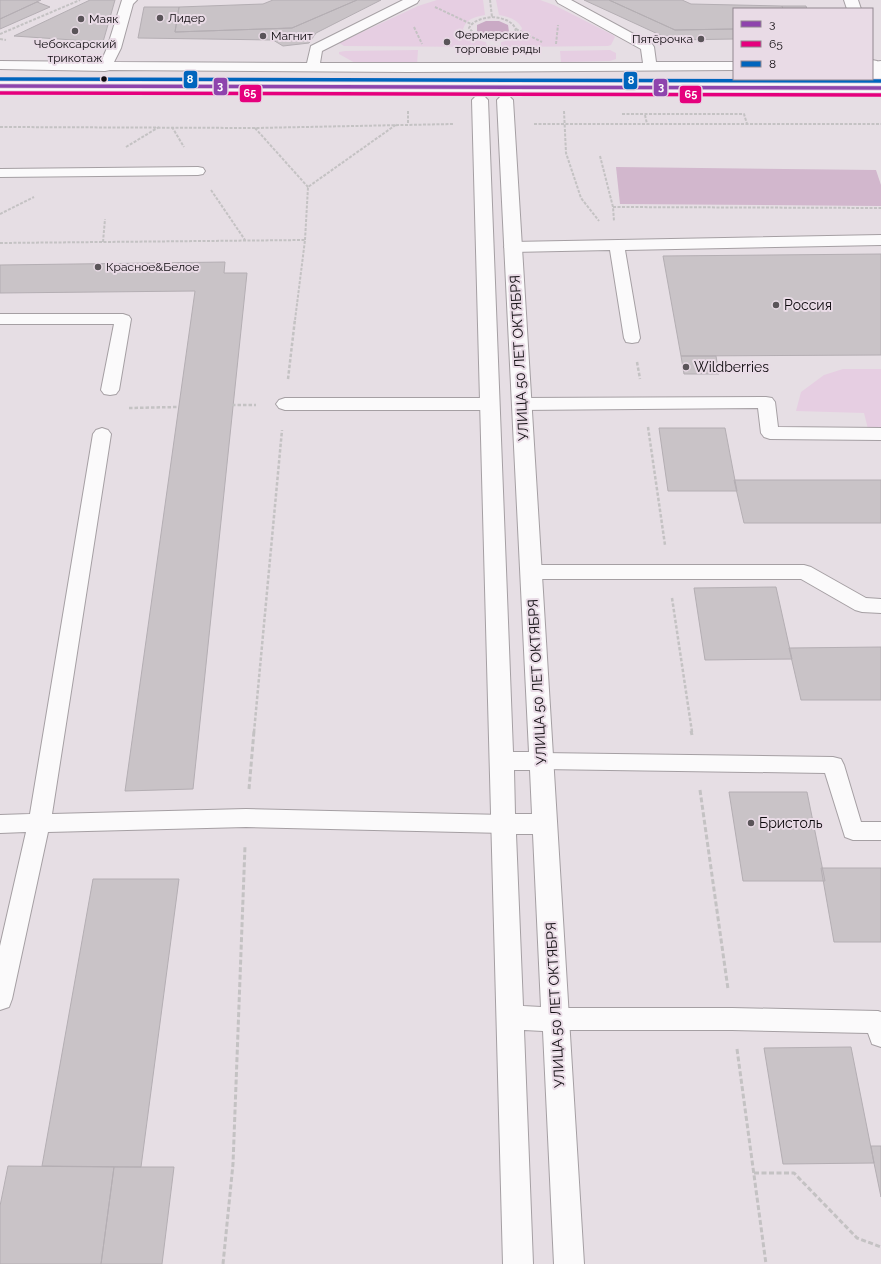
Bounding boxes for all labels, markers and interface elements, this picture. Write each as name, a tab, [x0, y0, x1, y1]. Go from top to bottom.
legend	[733, 8, 873, 80]
place label: Лидер	[168, 11, 205, 25]
place label: Маяк	[89, 12, 118, 26]
marker: Лидер	[155, 13, 165, 23]
marker: Маяк	[76, 14, 86, 24]
text: 3	[769, 17, 775, 31]
marker: Чебоксарский трикотаж	[70, 26, 80, 36]
place label: Фермерские торговые ряды	[455, 28, 541, 56]
place label: Магнит	[271, 29, 313, 43]
marker: Магнит	[258, 31, 268, 41]
place label: Пятёрочка	[632, 32, 693, 46]
marker: Пятёрочка	[696, 34, 706, 44]
place label: Чебоксарский трикотаж	[34, 37, 116, 65]
marker: Фермерские торговые ряды	[442, 37, 452, 47]
text: 65	[769, 37, 783, 51]
text: 8	[769, 57, 776, 71]
line badge: 8	[183, 70, 198, 89]
line badge: 8	[623, 71, 638, 90]
text: 8	[187, 73, 194, 86]
unlabelled marker	[99, 74, 109, 84]
text: 8	[628, 74, 635, 87]
line badge: 3	[213, 77, 228, 96]
line badge: 3	[653, 78, 668, 97]
text: 3	[217, 80, 223, 93]
text: 3	[658, 81, 664, 94]
line badge: 65	[239, 84, 262, 103]
line badge: 65	[679, 85, 702, 104]
text: 65	[244, 87, 256, 100]
text: 65	[685, 88, 697, 101]
place label: Красное&Белое	[106, 260, 199, 274]
marker: Красное&Белое	[93, 262, 103, 272]
street label: УЛИЦА 50 ЛЕТ ОКТЯБРЯ	[507, 275, 531, 441]
place label: Россия	[784, 297, 832, 313]
marker: Россия	[771, 300, 781, 310]
place label: Wildberries	[694, 359, 769, 375]
marker: Wildberries	[681, 362, 691, 372]
street label: УЛИЦА 50 ЛЕТ ОКТЯБРЯ	[525, 599, 549, 765]
place label: Бристоль	[759, 815, 823, 831]
marker: Бристоль	[746, 818, 756, 828]
street label: УЛИЦА 50 ЛЕТ ОКТЯБРЯ	[543, 922, 567, 1088]

